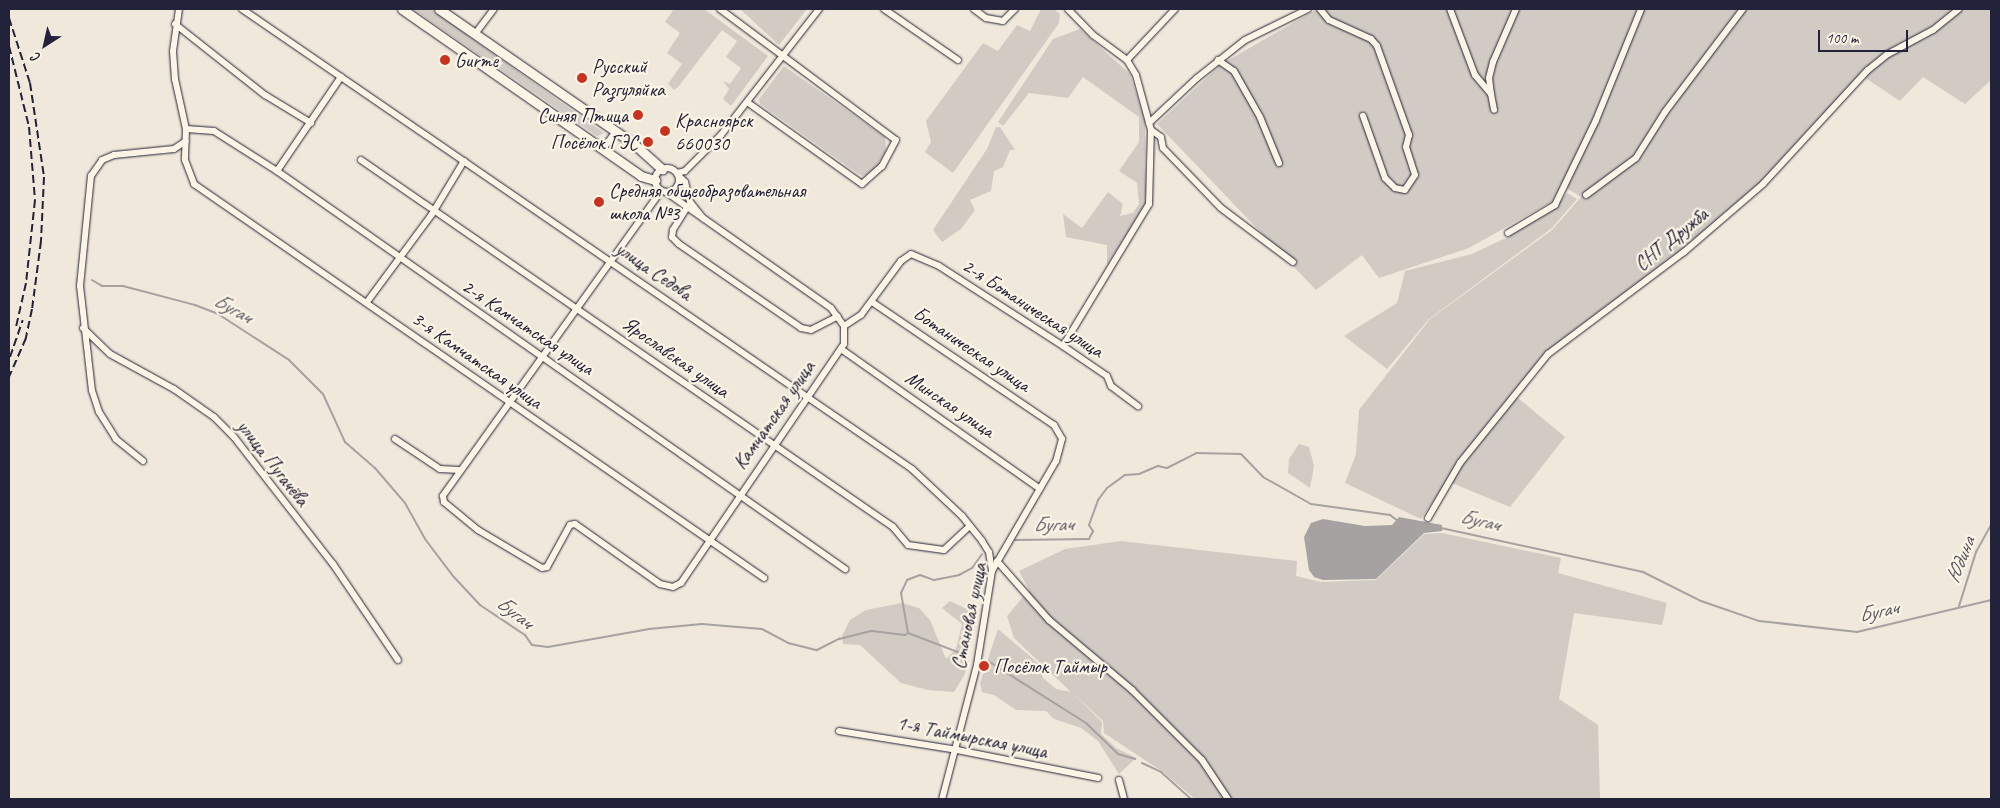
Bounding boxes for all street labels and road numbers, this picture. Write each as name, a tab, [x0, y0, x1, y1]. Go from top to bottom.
street label: СНТ Дружба	[1630, 202, 1712, 276]
street label: улица Седова	[611, 237, 697, 305]
street label: 2-я Ботаническая улица	[958, 253, 1108, 363]
street label: 2-я Камчатская улица	[457, 274, 599, 380]
street label: Ботаническая улица	[909, 301, 1035, 397]
street label: 3-я Камчатская улица	[406, 306, 548, 414]
street label: Ярославская улица	[617, 311, 735, 403]
street label: Камчатская улица	[727, 356, 821, 474]
street label: Минская улица	[901, 365, 999, 443]
street label: улица Пугачёва	[231, 414, 315, 512]
street label: Становая улица	[946, 560, 992, 672]
street label: 1-я Таймырская улица	[895, 711, 1049, 763]

